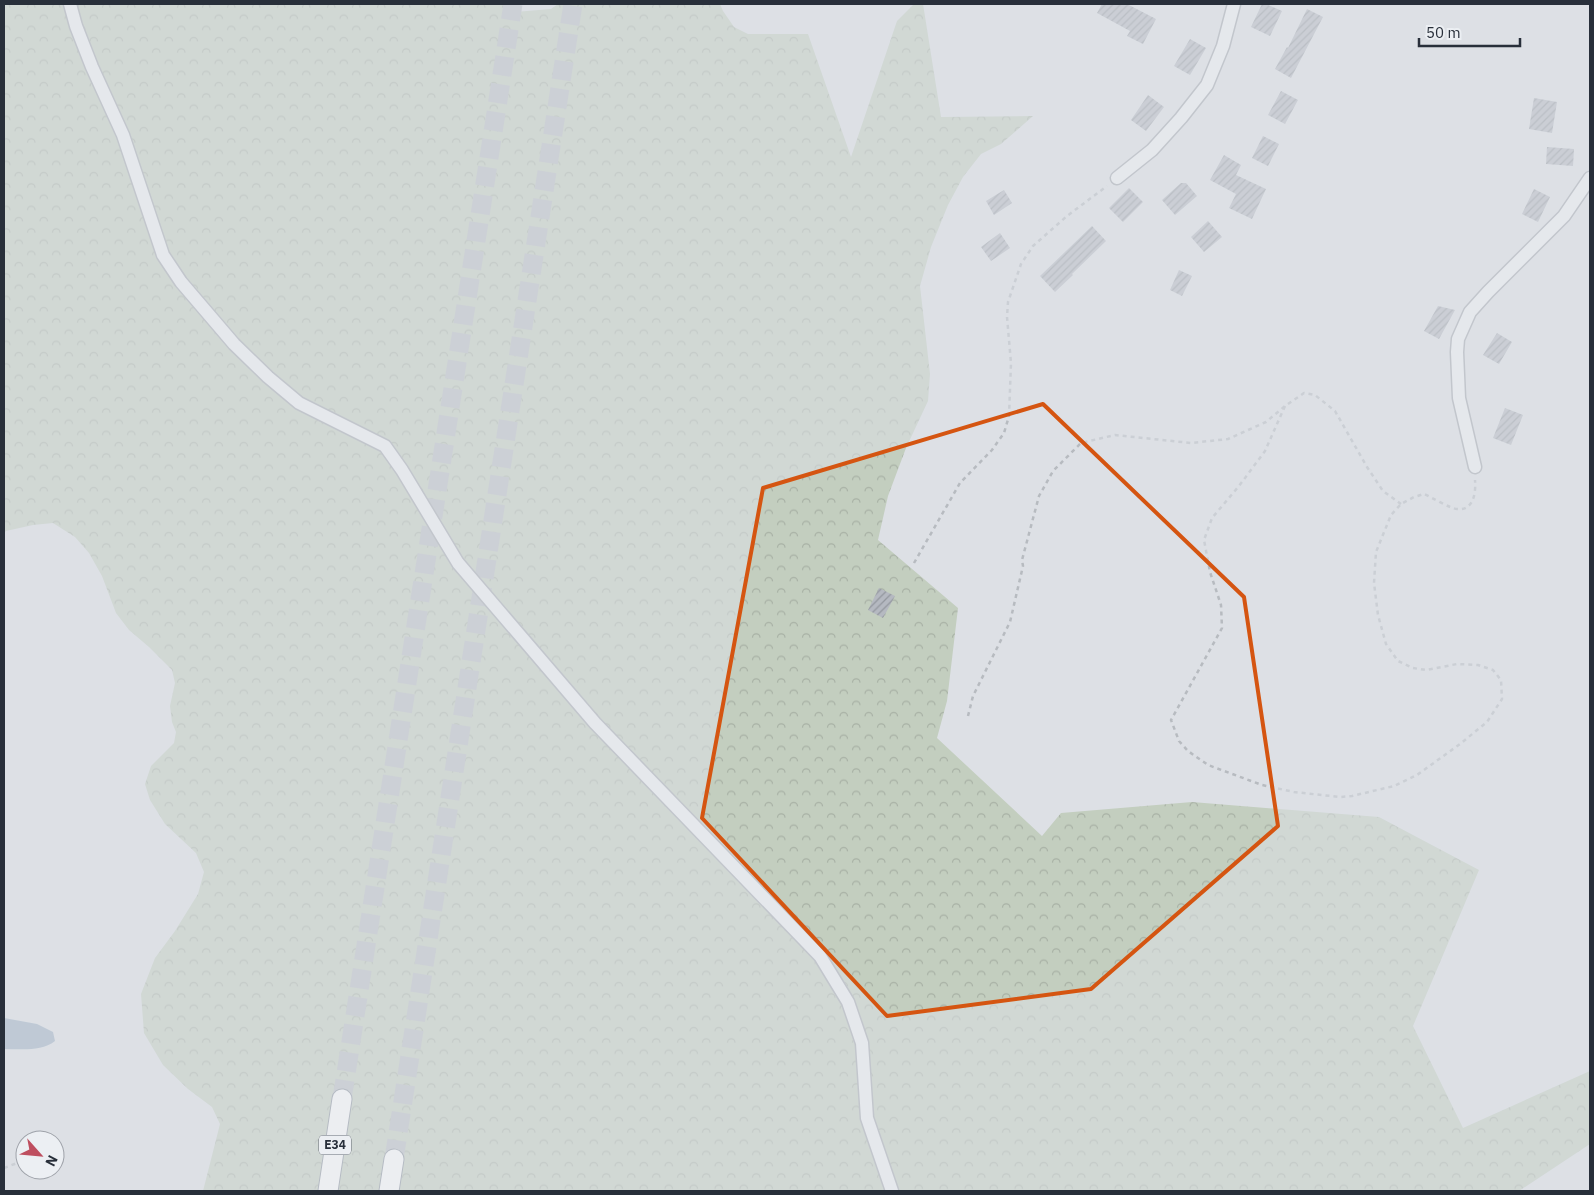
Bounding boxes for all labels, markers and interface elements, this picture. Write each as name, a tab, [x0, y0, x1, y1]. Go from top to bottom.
scale bar	[1419, 15, 1520, 47]
text: 50 m	[1426, 23, 1461, 42]
north arrow	[15, 1130, 65, 1180]
road number: E34	[319, 1136, 351, 1154]
text: N	[41, 1152, 62, 1170]

